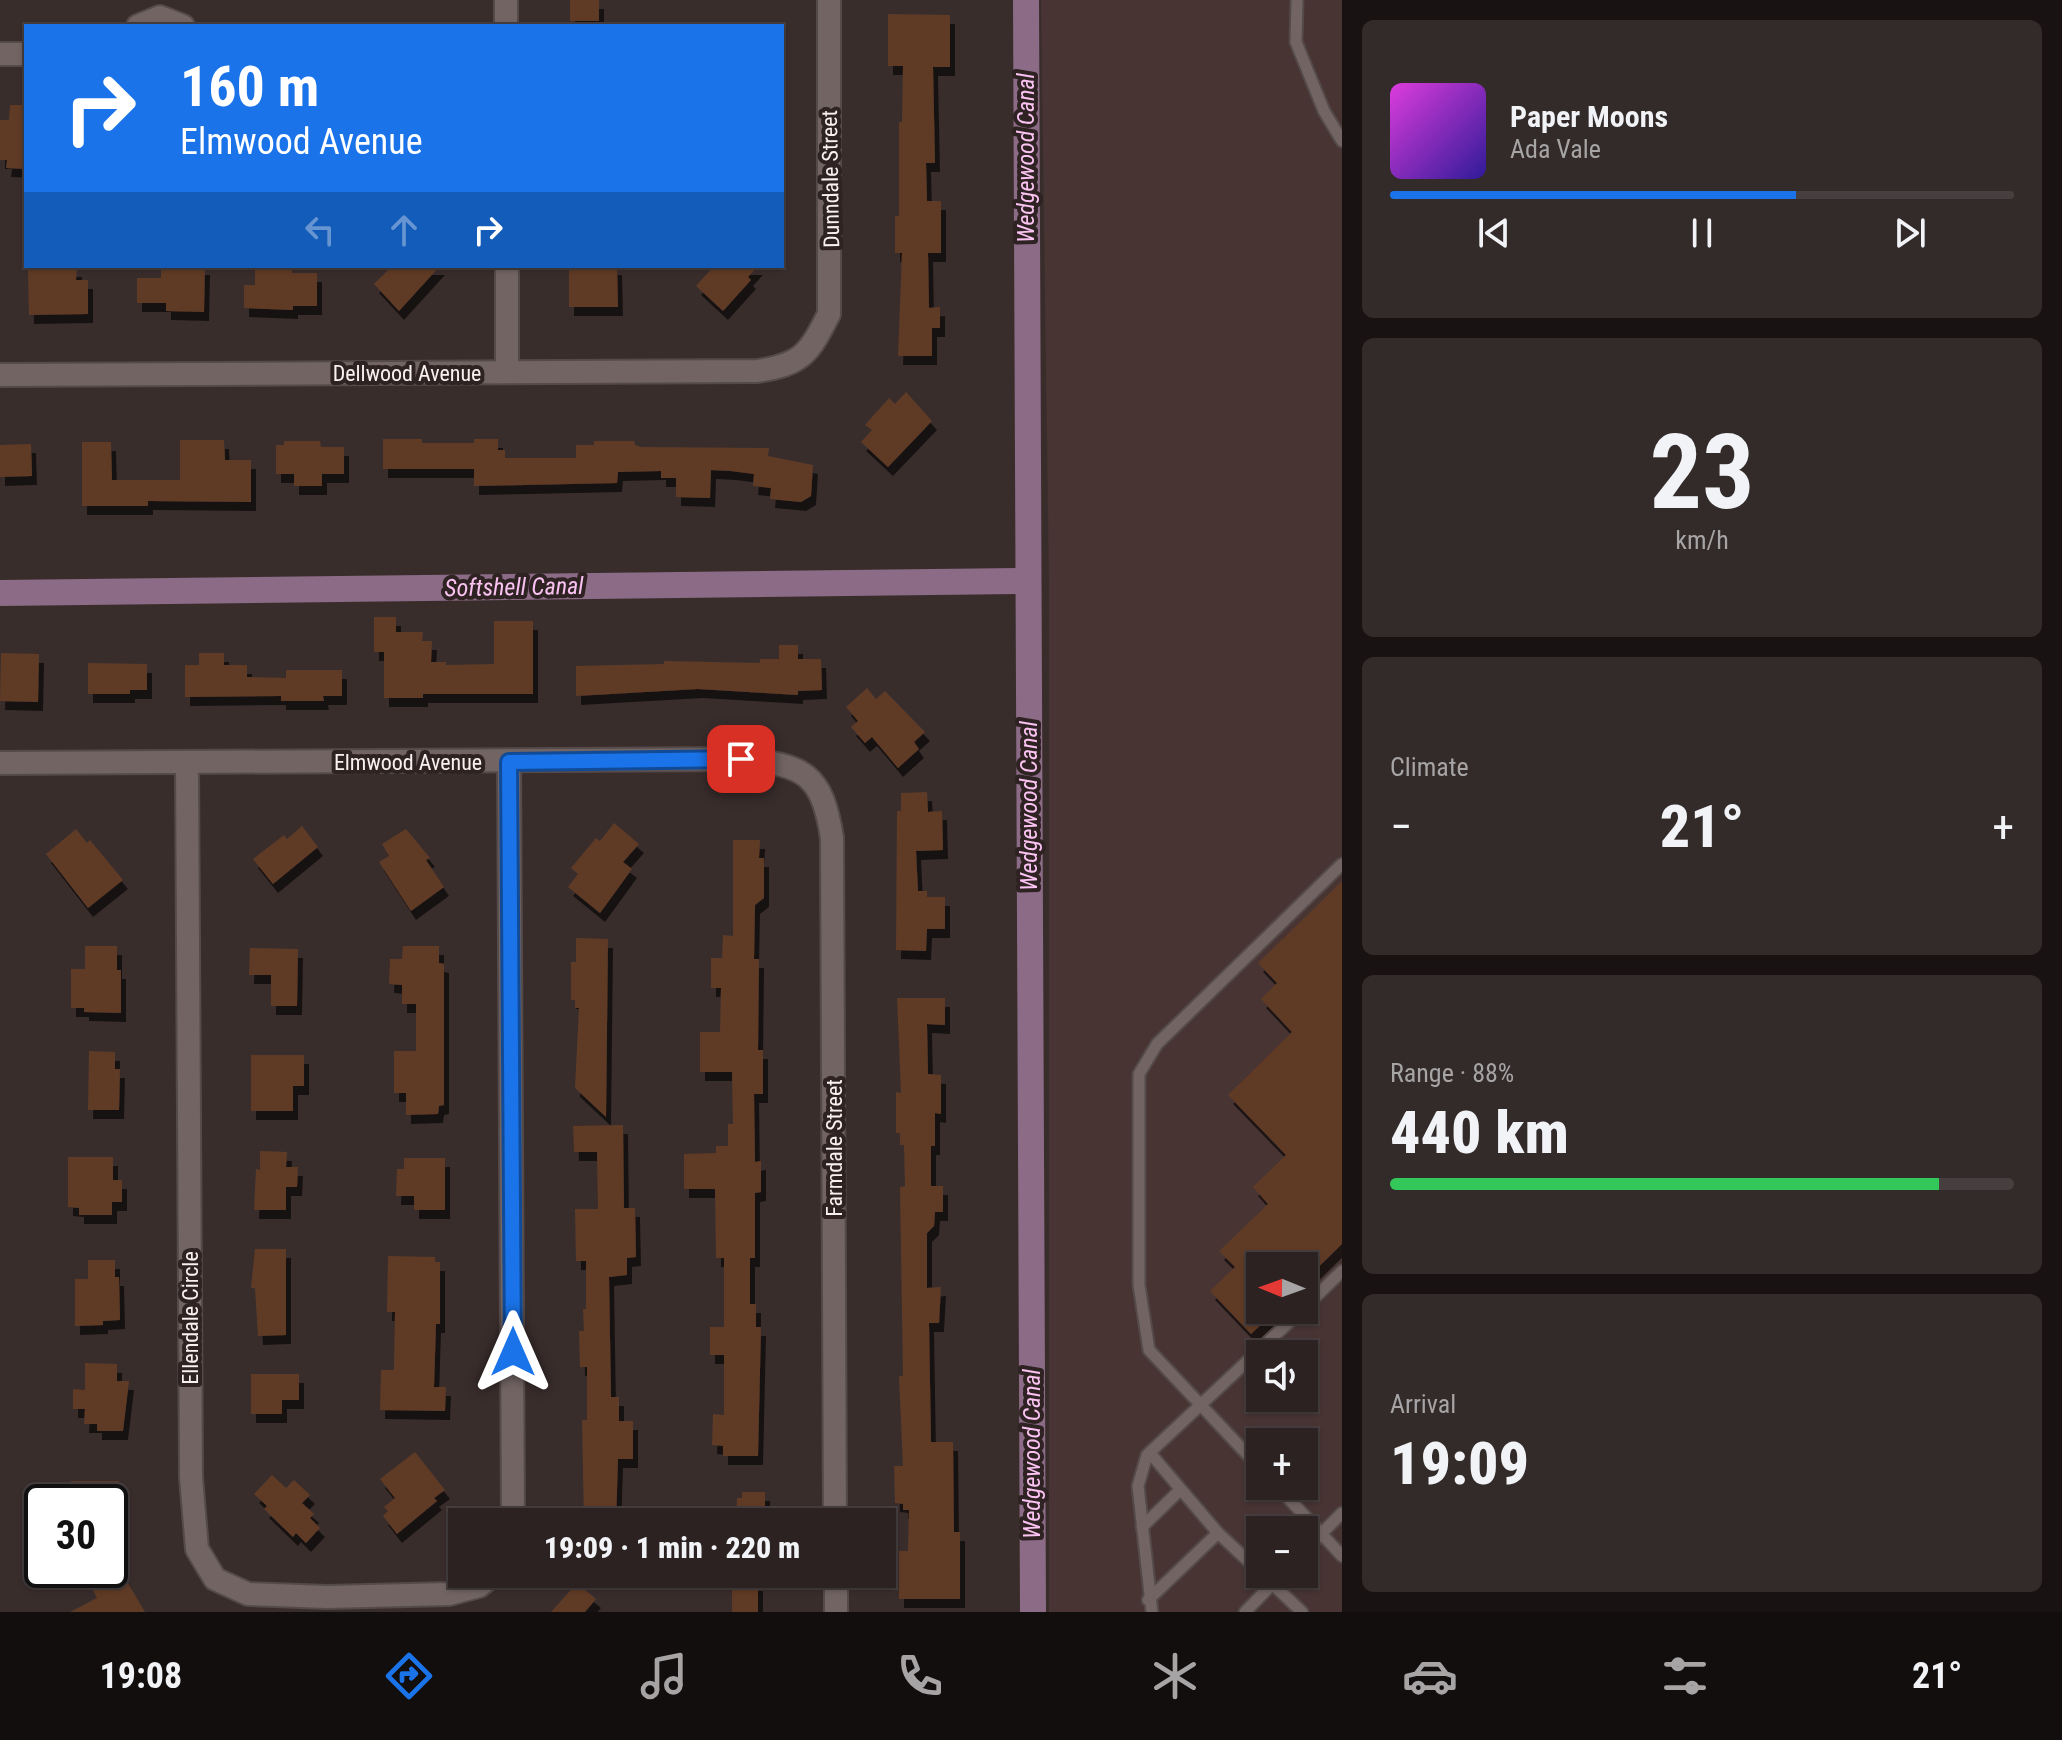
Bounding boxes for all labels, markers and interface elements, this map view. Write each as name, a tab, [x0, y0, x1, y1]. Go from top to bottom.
text: 160 m	[180, 54, 319, 120]
icon: right	[48, 56, 152, 160]
water label: Wedgewood Canal	[1012, 72, 1040, 243]
text: Paper Moons	[1510, 99, 1668, 134]
street label: Dunndale Street	[817, 110, 844, 248]
text: Elmwood Avenue	[180, 121, 423, 163]
text: Ada Vale	[1510, 134, 1601, 164]
icon: left	[298, 208, 342, 252]
icon: ahead	[382, 208, 426, 252]
icon: right	[466, 208, 510, 252]
icon: previous	[1472, 211, 1516, 255]
icon: pause	[1680, 211, 1724, 255]
icon: next	[1888, 211, 1932, 255]
street label: Dellwood Avenue	[333, 361, 481, 386]
text: 23	[1649, 412, 1755, 533]
text: km/h	[1675, 525, 1729, 555]
water label: Softshell Canal	[444, 572, 584, 602]
water label: Wedgewood Canal	[1015, 720, 1043, 891]
pin	[707, 725, 775, 793]
icon: arrive	[719, 737, 763, 781]
street label: Elmwood Avenue	[334, 750, 482, 775]
text: Climate	[1390, 752, 1469, 782]
text: 21°	[1660, 791, 1744, 862]
text: −	[1390, 801, 1412, 853]
text: +	[1992, 801, 2014, 853]
text: Range · 88%	[1390, 1058, 1514, 1088]
street label: Farmdale Street	[822, 1079, 847, 1217]
text: 440 km	[1390, 1097, 1569, 1168]
street label: Ellendale Circle	[178, 1251, 203, 1385]
north arrow	[1246, 1252, 1318, 1324]
map controls	[1246, 1252, 1318, 1588]
position arrow	[471, 1310, 555, 1394]
button: sound	[1246, 1340, 1318, 1412]
water label: Wedgewood Canal	[1018, 1368, 1046, 1539]
text: Arrival	[1390, 1389, 1456, 1419]
button: +	[1246, 1428, 1318, 1500]
text: 19:09	[1390, 1428, 1529, 1499]
speed limit sign: 30	[24, 1484, 128, 1588]
button: −	[1246, 1516, 1318, 1588]
text: 19:09 · 1 min · 220 m	[544, 1530, 800, 1565]
icon: directions	[381, 1648, 437, 1704]
icon: music	[636, 1648, 692, 1704]
icon: phone	[892, 1648, 948, 1704]
icon: climate	[1147, 1648, 1203, 1704]
icon: car	[1402, 1648, 1458, 1704]
icon: filters	[1657, 1648, 1713, 1704]
text: 19:08	[100, 1655, 182, 1697]
text: 21°	[1912, 1655, 1962, 1697]

